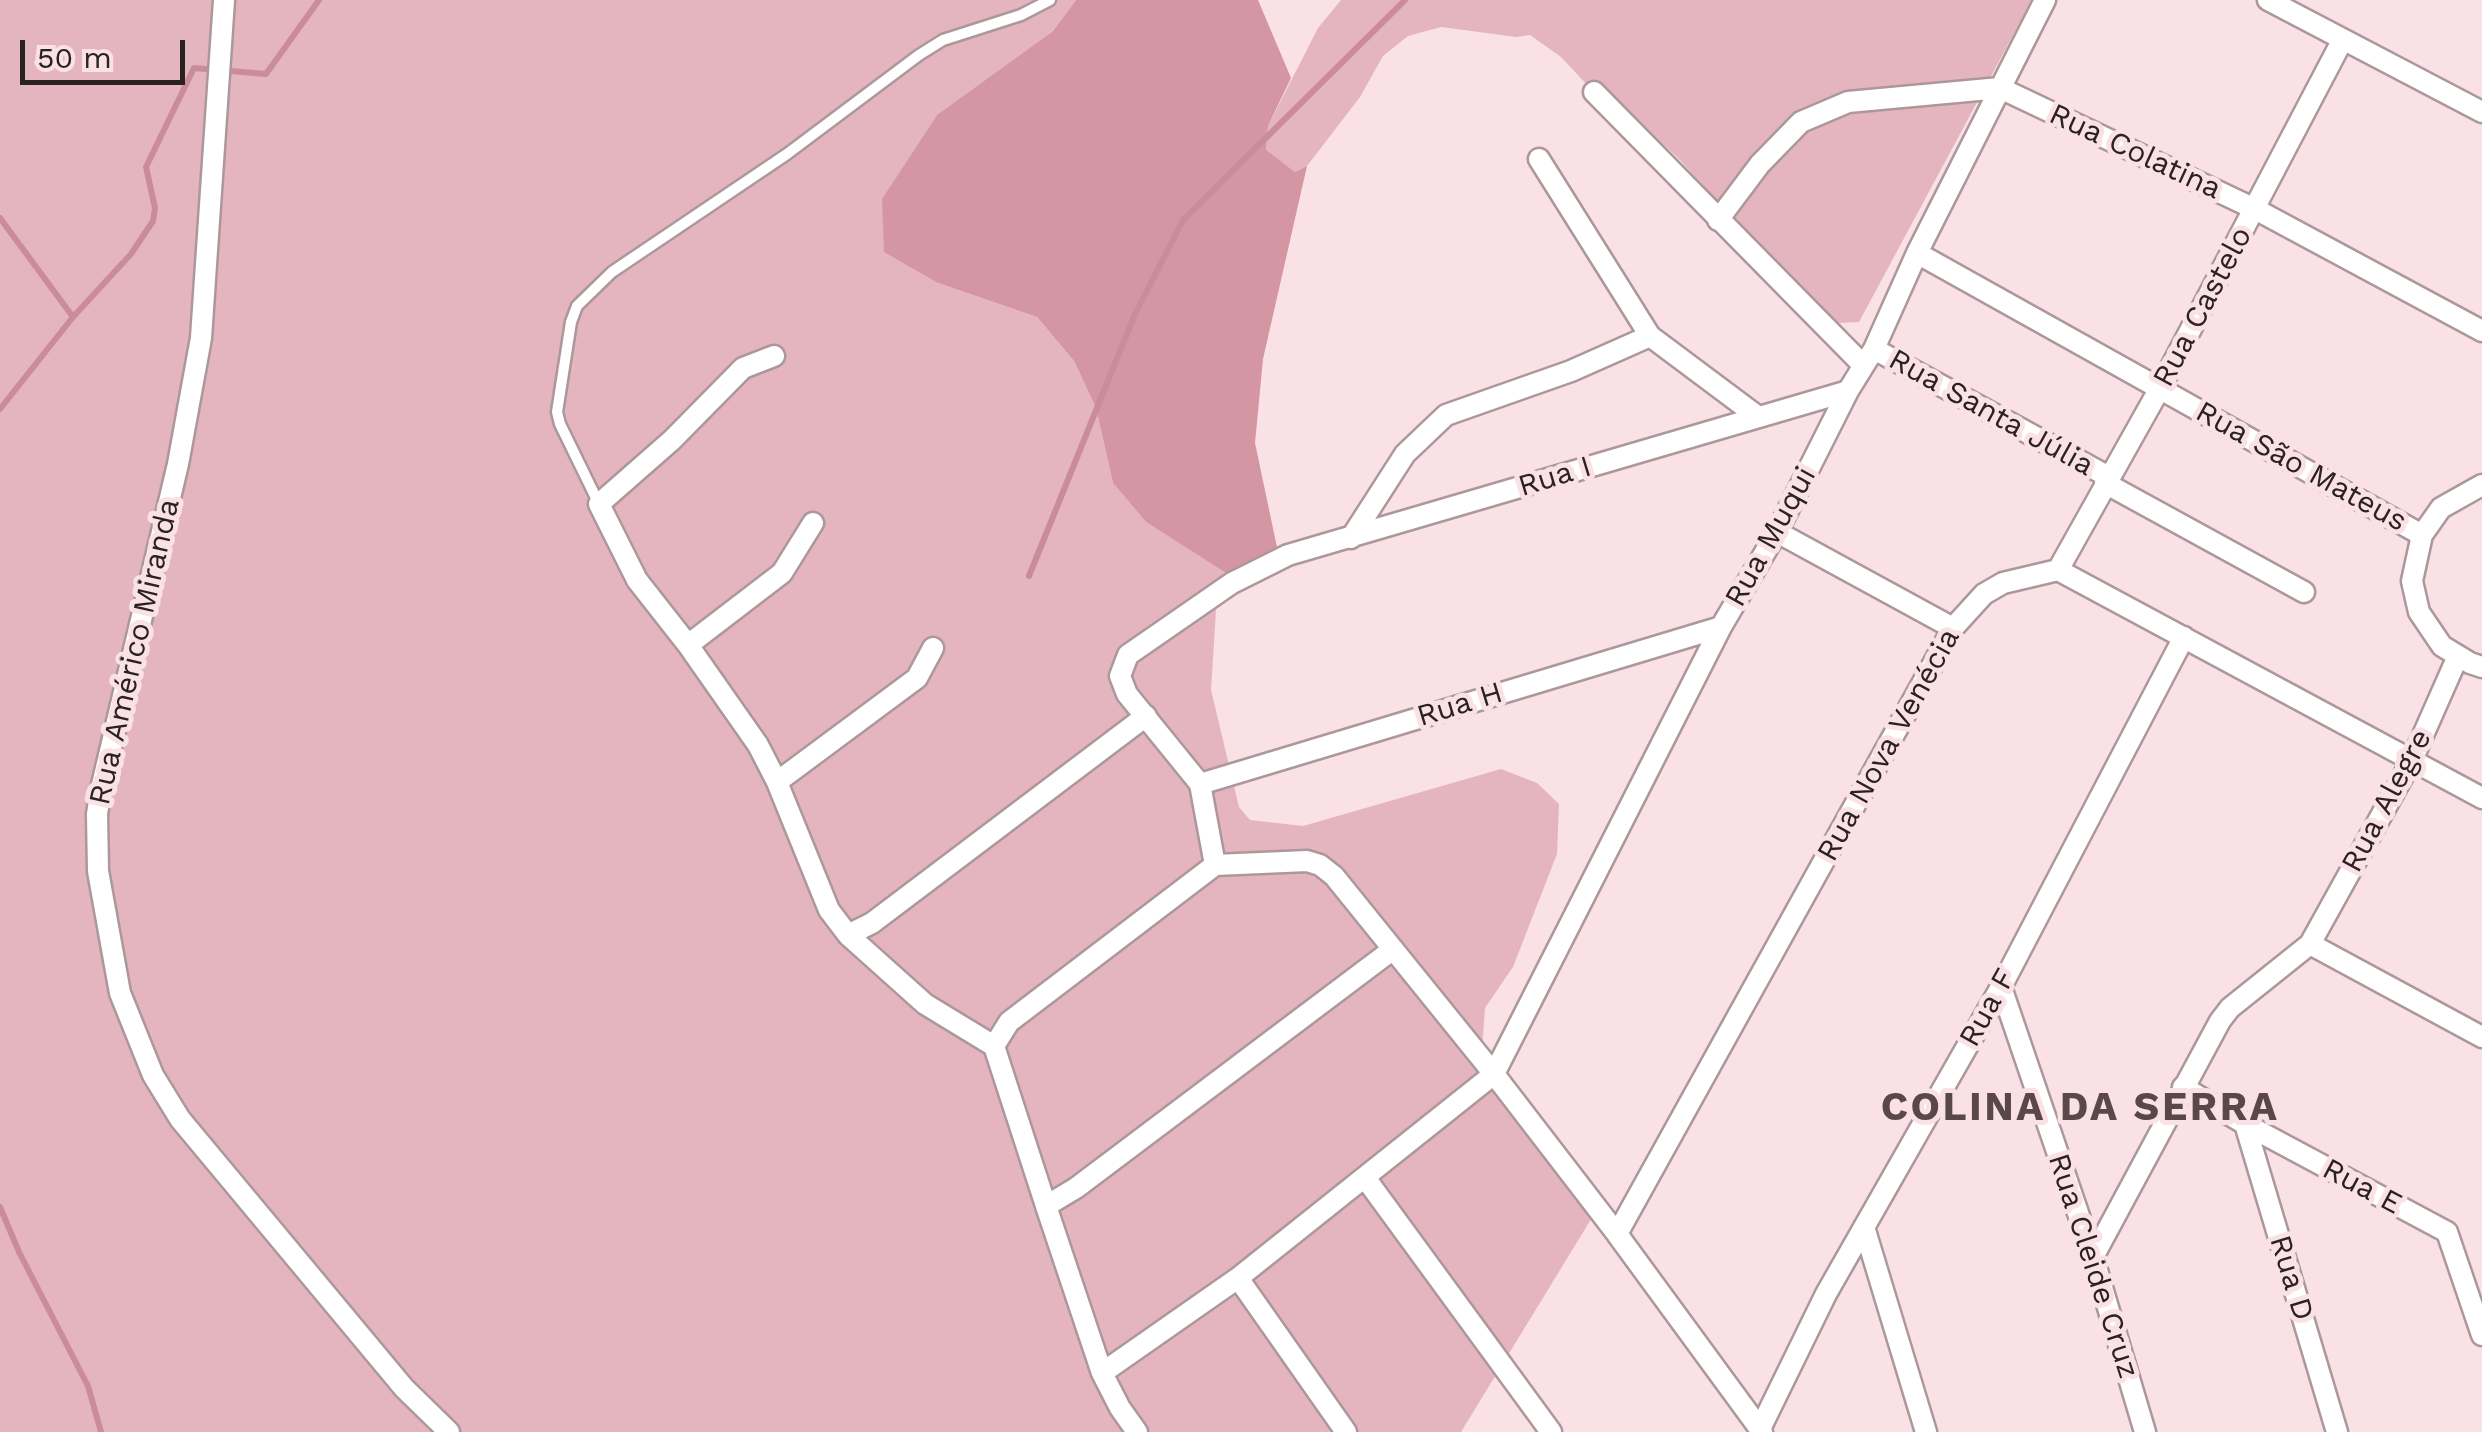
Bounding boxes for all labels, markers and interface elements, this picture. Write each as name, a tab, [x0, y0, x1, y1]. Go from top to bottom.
scale bar	[25, 20, 190, 82]
text: 50 m	[37, 40, 112, 75]
street label: Rua Colatina	[2043, 96, 2227, 208]
street label: Rua Castelo	[2146, 221, 2260, 393]
street label: Rua Santa Júlia	[1882, 342, 2100, 484]
street label: Rua São Mateus	[2189, 394, 2413, 540]
street label: Rua I	[1514, 449, 1596, 505]
street label: Rua Muqui	[1718, 461, 1824, 613]
street label: Rua Américo Miranda	[82, 495, 188, 809]
street label: Rua Nova Venécia	[1810, 622, 1968, 868]
street label: Rua H	[1413, 675, 1507, 735]
street label: Rua Alegre	[2334, 723, 2440, 879]
street label: Rua F	[1952, 963, 2024, 1053]
district label: COLINA DA SERRA	[1881, 1084, 2279, 1132]
street label: Rua Cleide Cruz	[2040, 1149, 2146, 1383]
street label: Rua E	[2316, 1151, 2408, 1223]
street label: Rua D	[2261, 1231, 2321, 1325]

